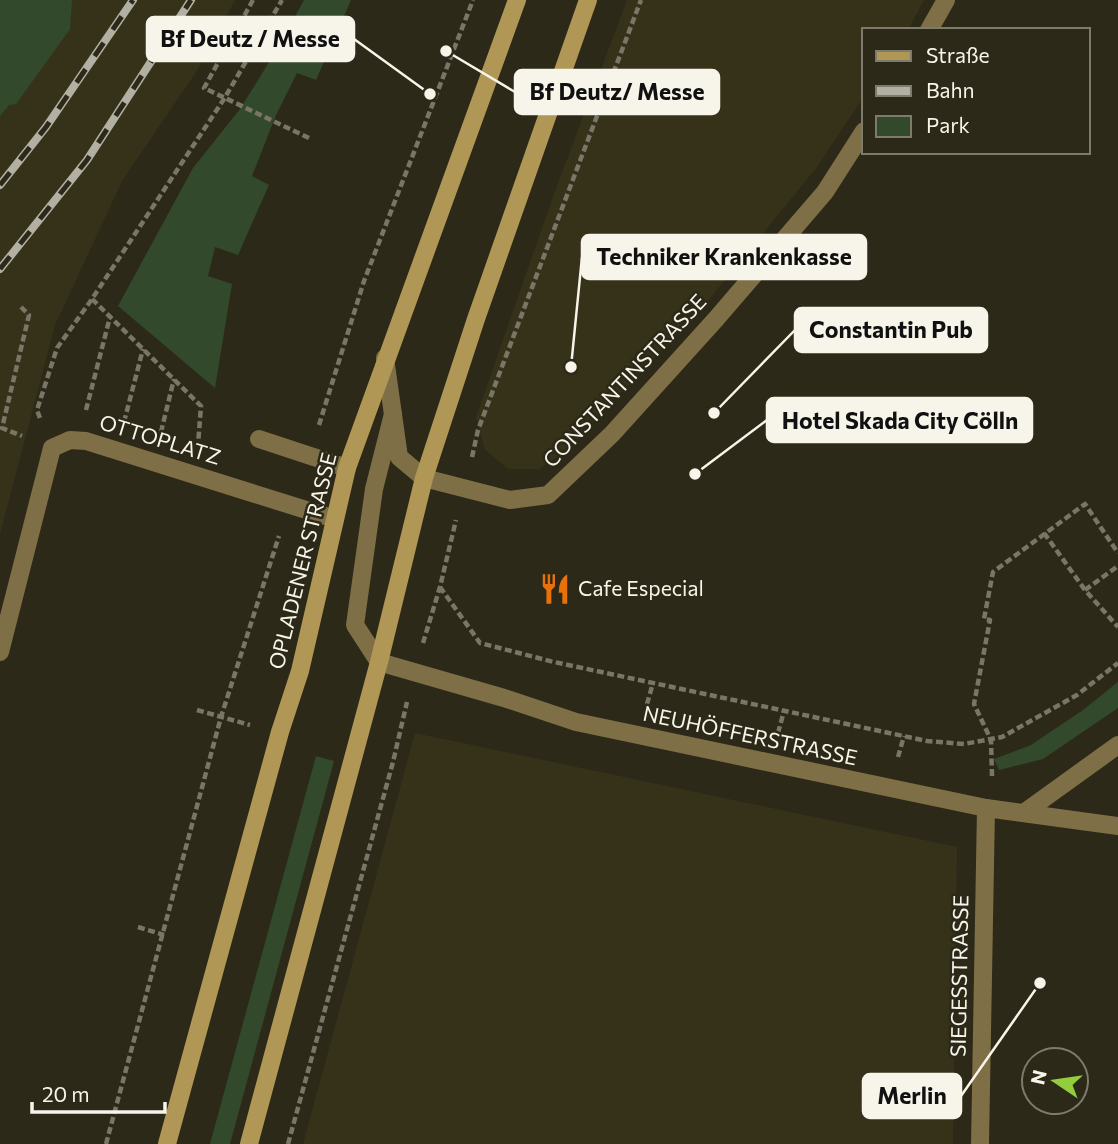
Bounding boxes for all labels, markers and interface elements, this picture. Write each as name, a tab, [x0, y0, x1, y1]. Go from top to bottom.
callout: Bf Deutz / Messe	[147, 17, 354, 61]
text: Bf Deutz / Messe	[160, 24, 340, 52]
legend	[862, 28, 1090, 154]
text: Straße	[926, 42, 990, 67]
callout: Bf Deutz/ Messe	[515, 70, 719, 114]
text: Bf Deutz/ Messe	[529, 77, 705, 105]
text: Bahn	[926, 77, 975, 102]
text: Park	[926, 112, 970, 137]
callout: Techniker Krankenkasse	[582, 235, 866, 279]
text: Techniker Krankenkasse	[596, 242, 852, 270]
street label: CONSTANTINSTRASSE	[537, 288, 711, 472]
callout: Constantin Pub	[795, 308, 987, 352]
text: Constantin Pub	[809, 315, 973, 343]
callout: Hotel Skada City Cölln	[767, 398, 1032, 442]
text: Hotel Skada City Cölln	[782, 406, 1018, 434]
street label: OTTOPLATZ	[97, 408, 224, 469]
street label: OPLADENER STRASSE	[263, 450, 341, 672]
restaurant icon: Cafe Especial	[538, 572, 572, 606]
place label: Cafe Especial	[578, 575, 704, 600]
street label: NEUHÖFFERSTRASSE	[641, 700, 860, 769]
street label: SIEGESSTRASSE	[945, 895, 972, 1057]
north arrow	[1020, 1046, 1090, 1116]
text: N	[1025, 1068, 1051, 1087]
scale bar	[32, 1070, 164, 1114]
callout: Merlin	[863, 1074, 961, 1118]
text: 20 m	[42, 1081, 90, 1106]
text: Merlin	[877, 1081, 947, 1109]

